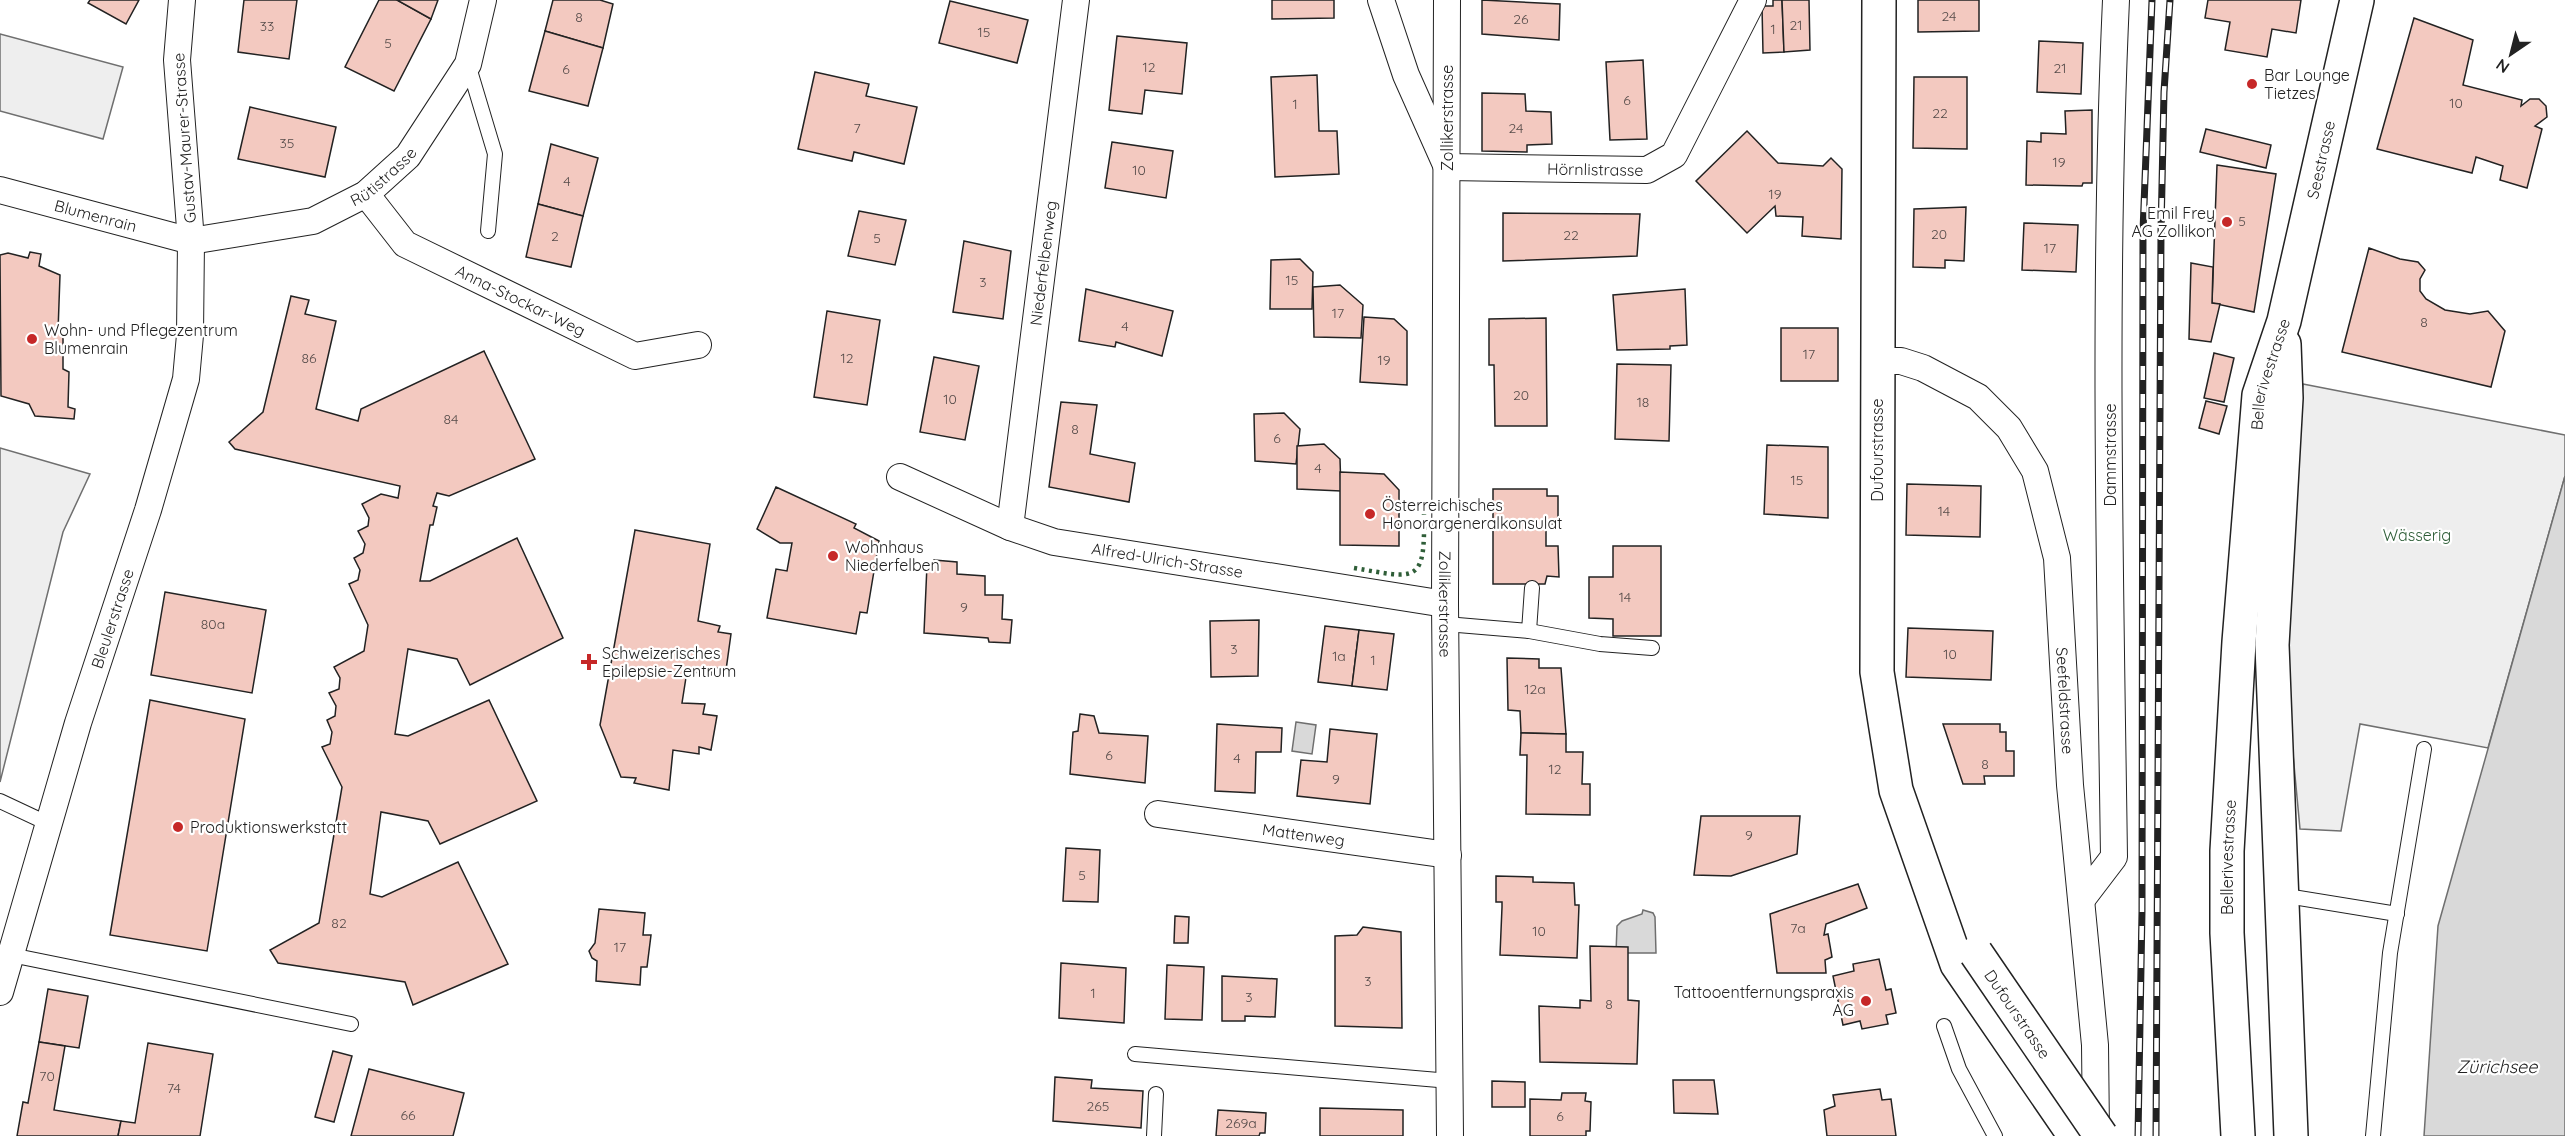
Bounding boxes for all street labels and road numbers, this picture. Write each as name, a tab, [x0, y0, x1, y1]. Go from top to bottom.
street label: Gustav-Maurer-Strasse	[168, 52, 200, 224]
street label: Zollikerstrasse	[1437, 65, 1457, 171]
street label: Seestrasse	[2302, 119, 2339, 201]
street label: Rütistrasse	[347, 144, 421, 210]
street label: Hörnlistrasse	[1547, 159, 1644, 180]
street label: Blumenrain	[52, 195, 139, 236]
street label: Niederfelbenweg	[1025, 199, 1061, 327]
street label: Anna-Stockar-Weg	[452, 260, 589, 340]
street label: Bellerivestrasse	[2246, 316, 2294, 431]
street label: Dufourstrasse	[1867, 398, 1887, 502]
street label: Dammstrasse	[2100, 403, 2120, 507]
street label: Alfred-Ulrich-Strasse	[1090, 538, 1244, 582]
street label: Zollikerstrasse	[1435, 551, 1456, 658]
street label: Bleulerstrasse	[87, 566, 138, 671]
street label: Seefeldstrasse	[2052, 647, 2078, 755]
street label: Bellerivestrasse	[2217, 799, 2240, 915]
street label: Mattenweg	[1261, 819, 1346, 850]
street label: Dufourstrasse	[1980, 966, 2055, 1062]

